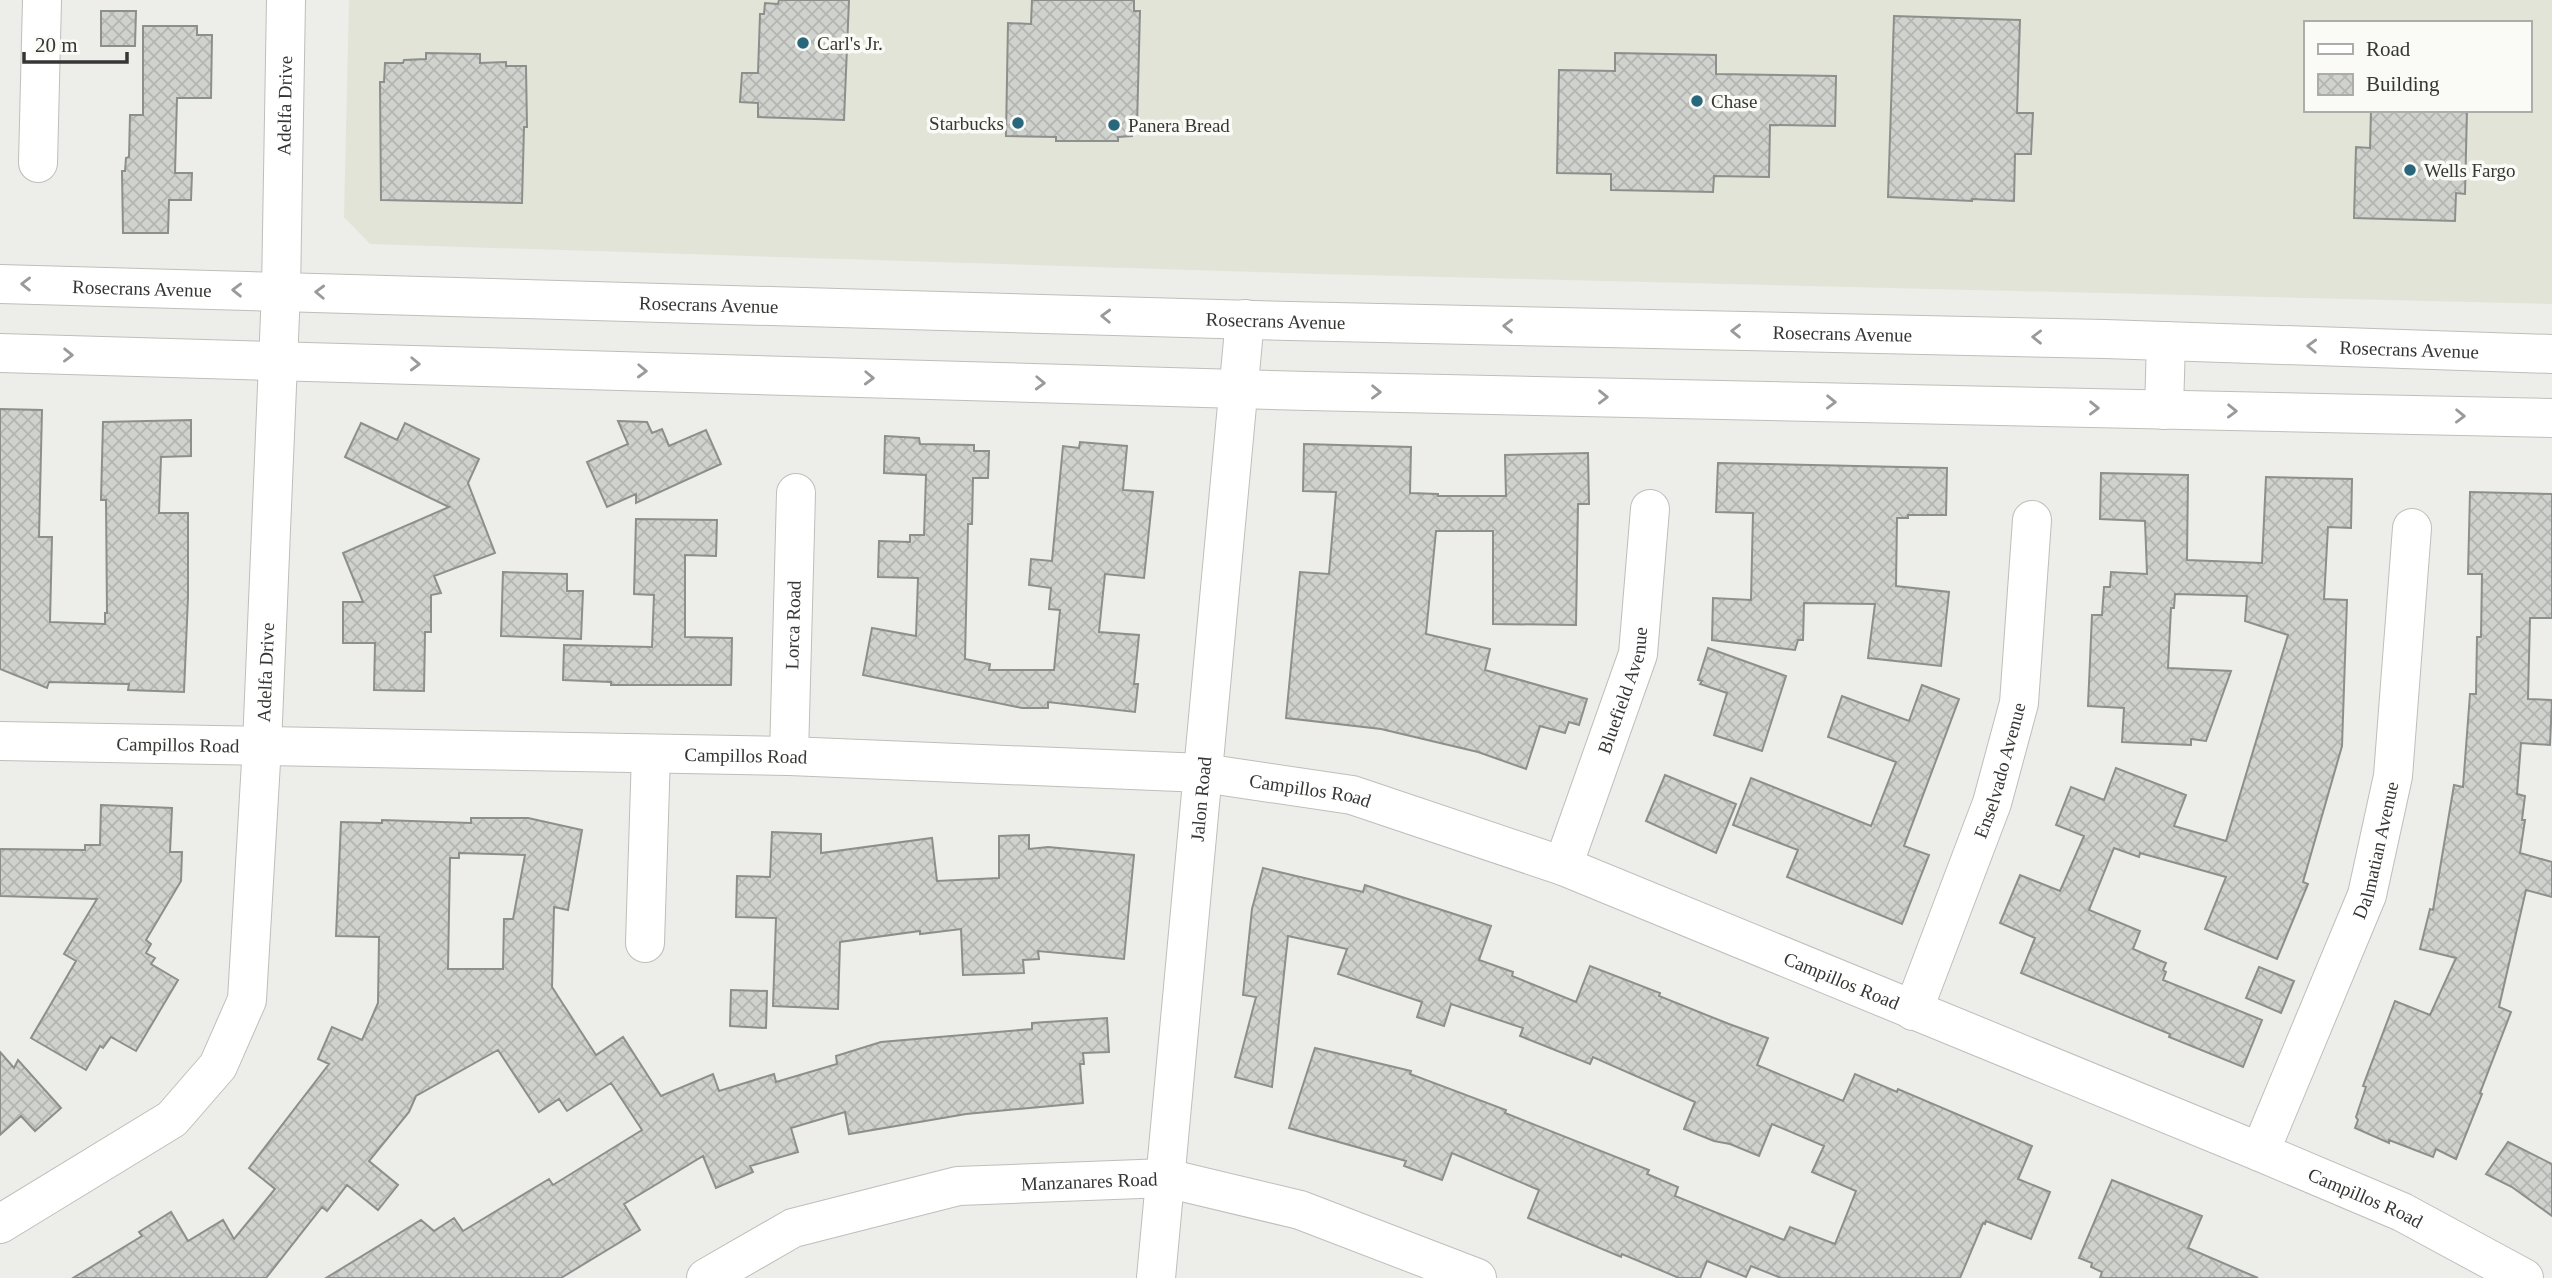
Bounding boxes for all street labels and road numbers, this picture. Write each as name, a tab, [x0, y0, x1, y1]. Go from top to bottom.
street label: Adelfa Drive	[273, 56, 296, 156]
street label: Rosecrans Avenue	[72, 276, 212, 301]
street label: Rosecrans Avenue	[639, 292, 779, 317]
street label: Rosecrans Avenue	[1205, 308, 1345, 333]
street label: Rosecrans Avenue	[1772, 321, 1912, 345]
street label: Rosecrans Avenue	[2339, 336, 2479, 362]
street label: Lorca Road	[781, 580, 804, 670]
street label: Adelfa Drive	[252, 622, 278, 723]
street label: Bluefield Avenue	[1593, 626, 1651, 756]
street label: Enselvado Avenue	[1969, 700, 2029, 841]
street label: Campillos Road	[116, 733, 240, 756]
street label: Campillos Road	[684, 744, 808, 767]
street label: Jalon Road	[1186, 755, 1215, 842]
street label: Campillos Road	[1248, 769, 1374, 811]
street label: Dalmatian Avenue	[2348, 780, 2402, 922]
street label: Campillos Road	[1781, 947, 1903, 1014]
street label: Campillos Road	[2305, 1163, 2427, 1232]
street label: Manzanares Road	[1021, 1168, 1159, 1194]

